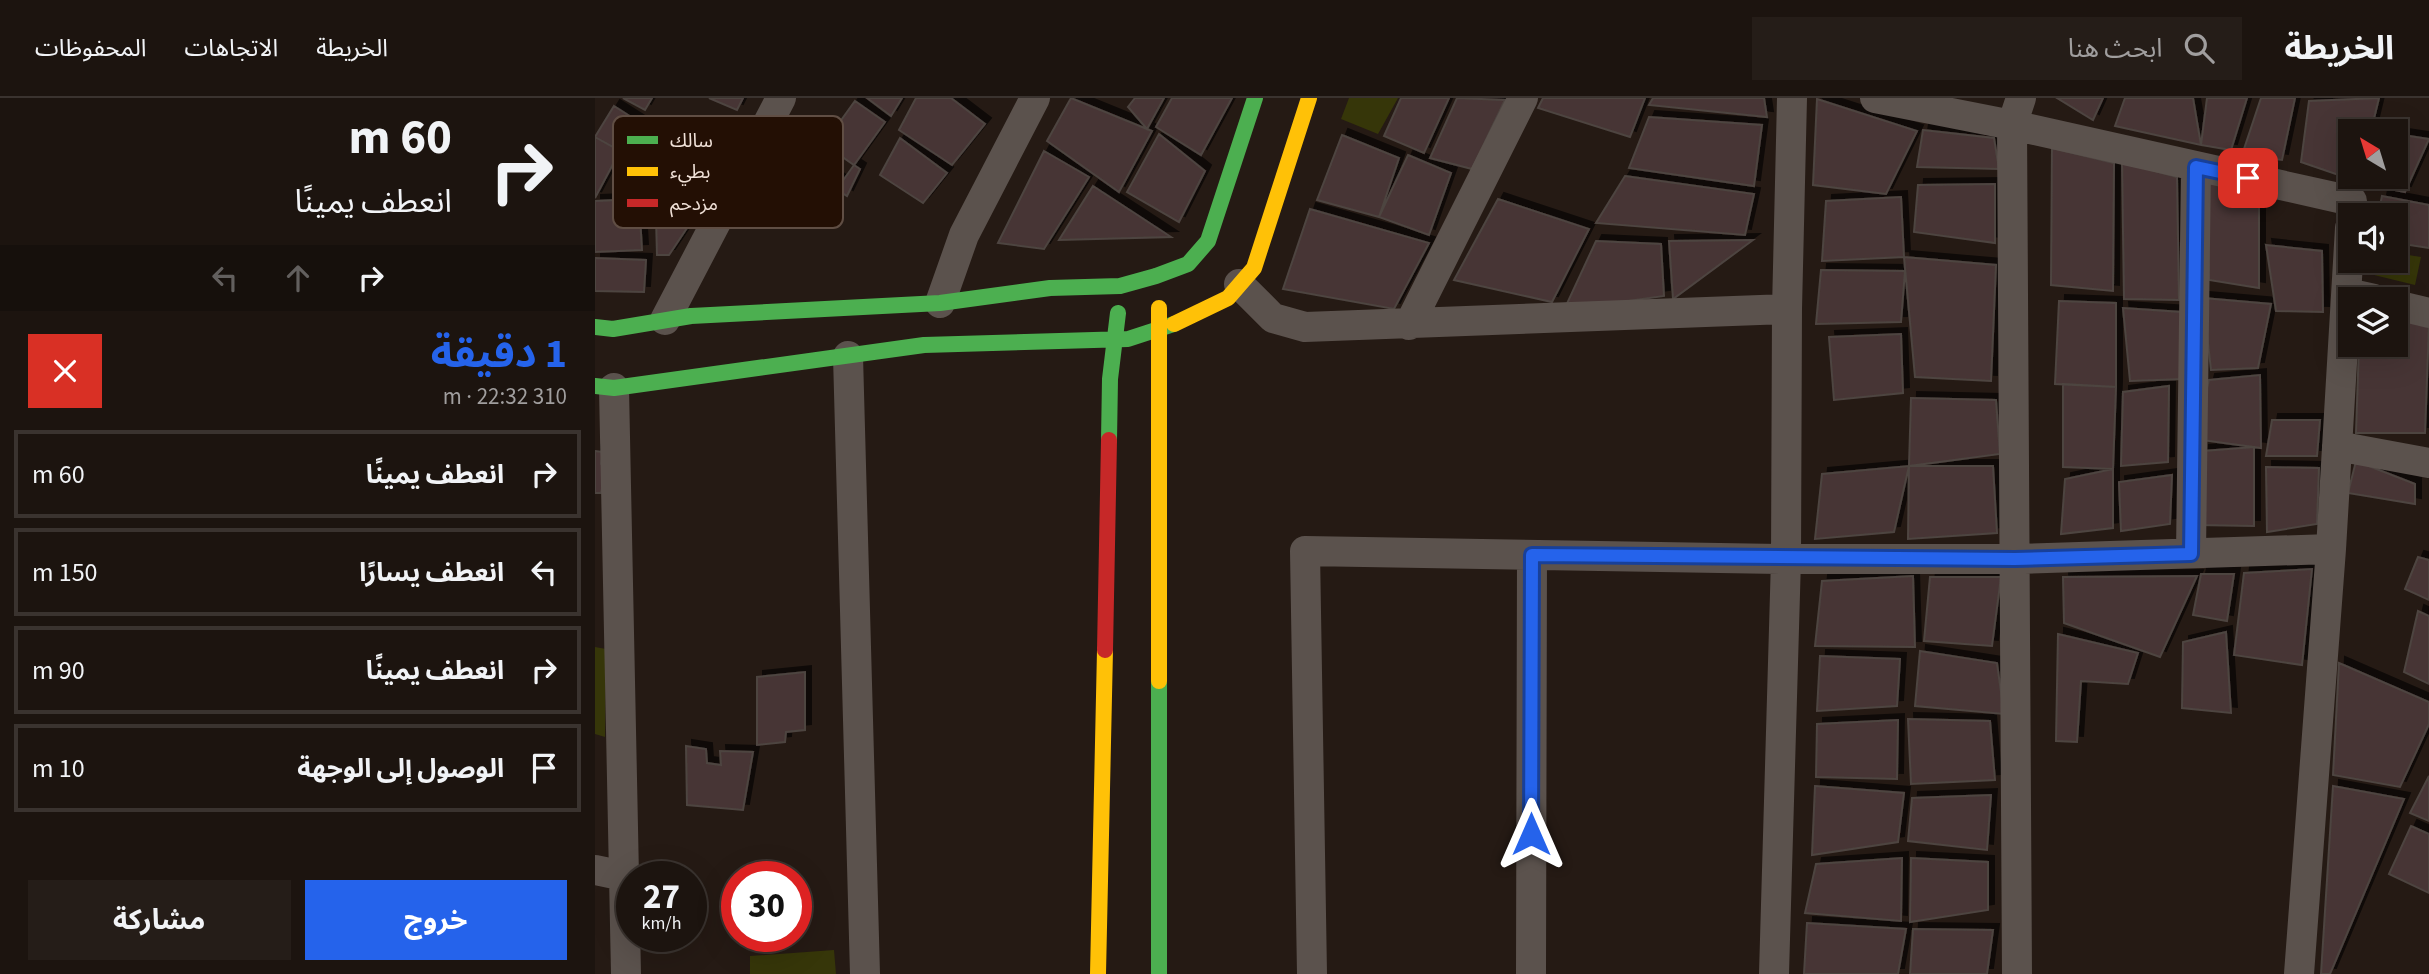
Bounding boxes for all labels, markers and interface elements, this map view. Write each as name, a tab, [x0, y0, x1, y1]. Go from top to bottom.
search box	[1752, 17, 2242, 80]
text: الخريطة	[2284, 25, 2394, 72]
icon: search	[2180, 29, 2218, 67]
text: ابحث هنا	[2068, 30, 2162, 67]
text: المحفوظات	[35, 31, 146, 66]
text: الاتجاهات	[184, 31, 278, 66]
text: الخريطة	[316, 31, 388, 66]
text: 60 m	[348, 103, 452, 173]
legend	[613, 116, 843, 228]
north arrow	[2338, 119, 2408, 189]
map controls	[2338, 119, 2408, 357]
icon: right	[476, 126, 567, 217]
text: سالك	[670, 128, 713, 155]
pin	[2218, 148, 2278, 208]
text: بطيء	[670, 159, 710, 186]
icon: arrive	[2229, 159, 2267, 197]
text: انعطف يمينًا	[295, 179, 452, 225]
text: مزدحم	[670, 191, 718, 218]
button: sound	[2338, 203, 2408, 273]
icon: left	[206, 259, 244, 297]
icon: ahead	[279, 259, 317, 297]
icon: right	[352, 259, 390, 297]
button: layers	[2338, 287, 2408, 357]
text: 1 دقيقة	[431, 324, 567, 384]
button: close	[28, 334, 102, 408]
text: 310 m · 22:32	[443, 380, 567, 413]
icon: right	[525, 455, 563, 493]
text: 60 m	[32, 456, 85, 493]
text: انعطف يمينًا	[366, 456, 504, 493]
icon: left	[525, 553, 563, 591]
text: 150 m	[32, 554, 98, 591]
text: انعطف يسارًا	[359, 554, 504, 591]
icon: right	[525, 651, 563, 689]
text: 90 m	[32, 652, 85, 689]
text: انعطف يمينًا	[366, 652, 504, 689]
icon: arrive	[525, 749, 563, 787]
text: 10 m	[32, 750, 85, 787]
text: الوصول إلى الوجهة	[297, 750, 504, 787]
position arrow	[1494, 797, 1568, 871]
speed limit sign: 30	[721, 861, 812, 952]
text: 27	[643, 872, 680, 922]
button: مشاركة	[28, 880, 291, 960]
button: خروج	[305, 880, 567, 960]
text: km/h	[642, 911, 681, 936]

